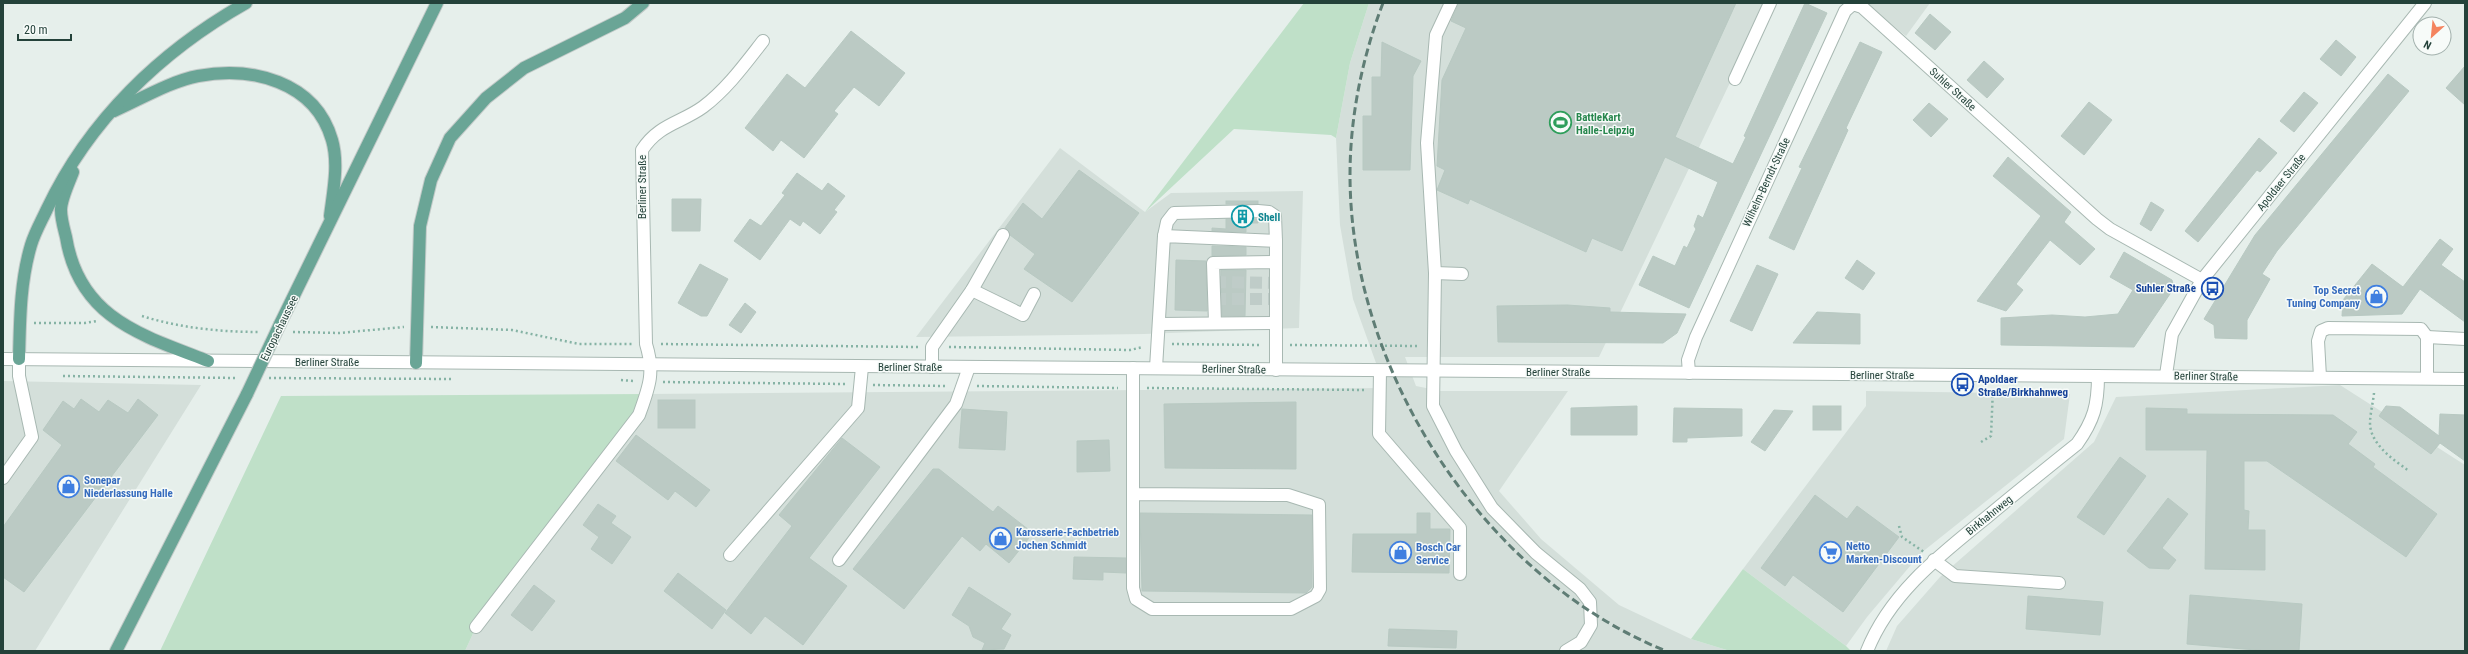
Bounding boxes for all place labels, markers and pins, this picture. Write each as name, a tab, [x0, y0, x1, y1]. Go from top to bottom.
sports icon: BattleKart Halle-Leipzig	[1547, 110, 1573, 136]
place label: BattleKart Halle-Leipzig	[1576, 111, 1635, 137]
building icon: Shell	[1229, 204, 1255, 230]
place label: Shell	[1258, 211, 1280, 224]
bus stop icon: Suhler Straße	[2199, 275, 2225, 301]
place label: Suhler Straße	[2136, 282, 2196, 295]
shop icon: Top Secret Tuning Company	[2363, 283, 2389, 309]
place label: Top Secret Tuning Company	[2286, 284, 2361, 310]
bus stop icon: Apoldaer Straße/Birkhahnweg	[1950, 372, 1976, 398]
place label: Apoldaer Straße/Birkhahnweg	[1978, 373, 2068, 399]
shop icon: Sonepar Niederlassung Halle	[55, 473, 81, 499]
place label: Sonepar Niederlassung Halle	[84, 474, 173, 500]
shop icon: Karosserie-Fachbetrieb Jochen Schmidt	[988, 525, 1014, 551]
place label: Karosserie-Fachbetrieb Jochen Schmidt	[1016, 526, 1120, 552]
supermarket icon: Netto Marken-Discount	[1817, 539, 1843, 565]
shop icon: Bosch Car Service	[1388, 540, 1414, 566]
place label: Netto Marken-Discount	[1846, 540, 1922, 566]
place label: Bosch Car Service	[1416, 541, 1461, 567]

